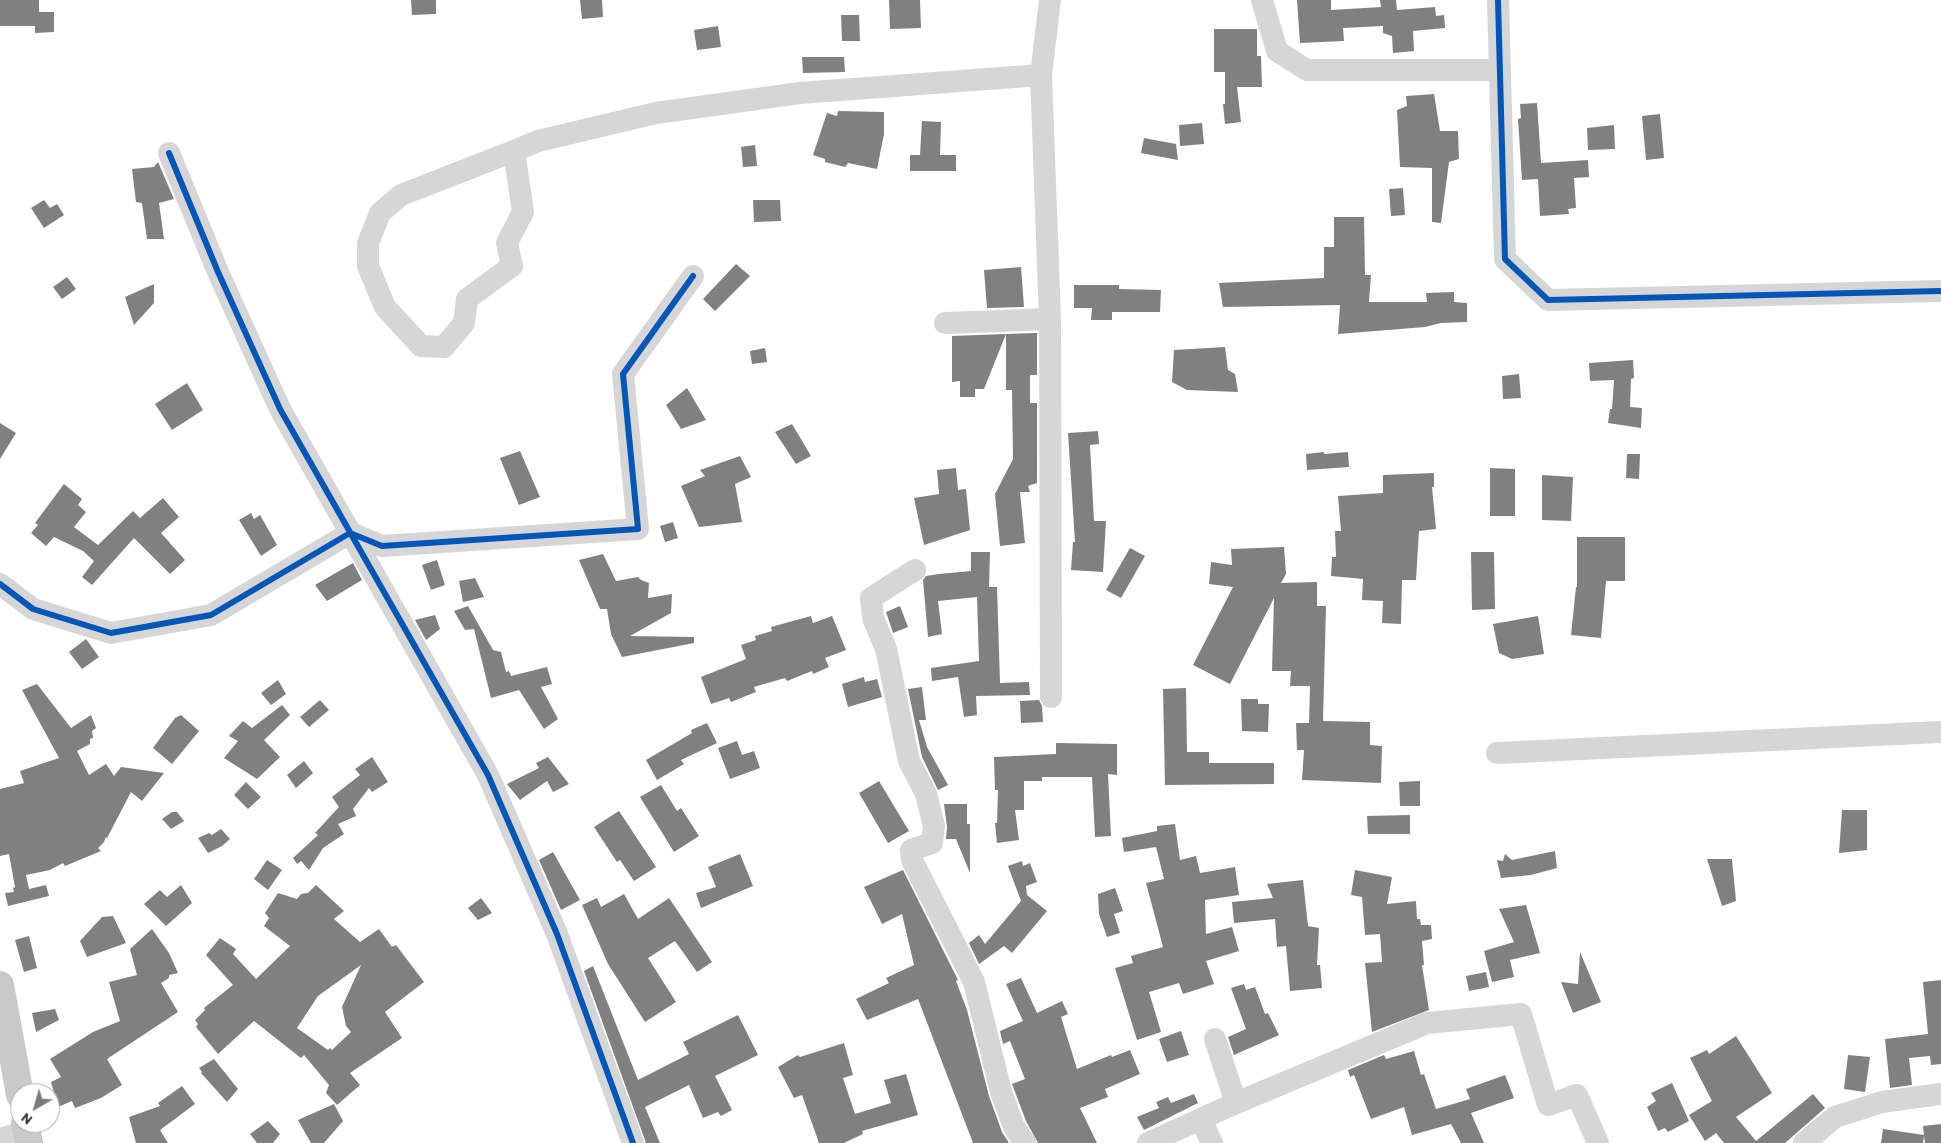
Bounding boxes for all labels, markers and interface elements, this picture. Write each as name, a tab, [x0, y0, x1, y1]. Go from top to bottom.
north arrow	[10, 1083, 60, 1133]
text: N	[17, 1110, 35, 1129]

